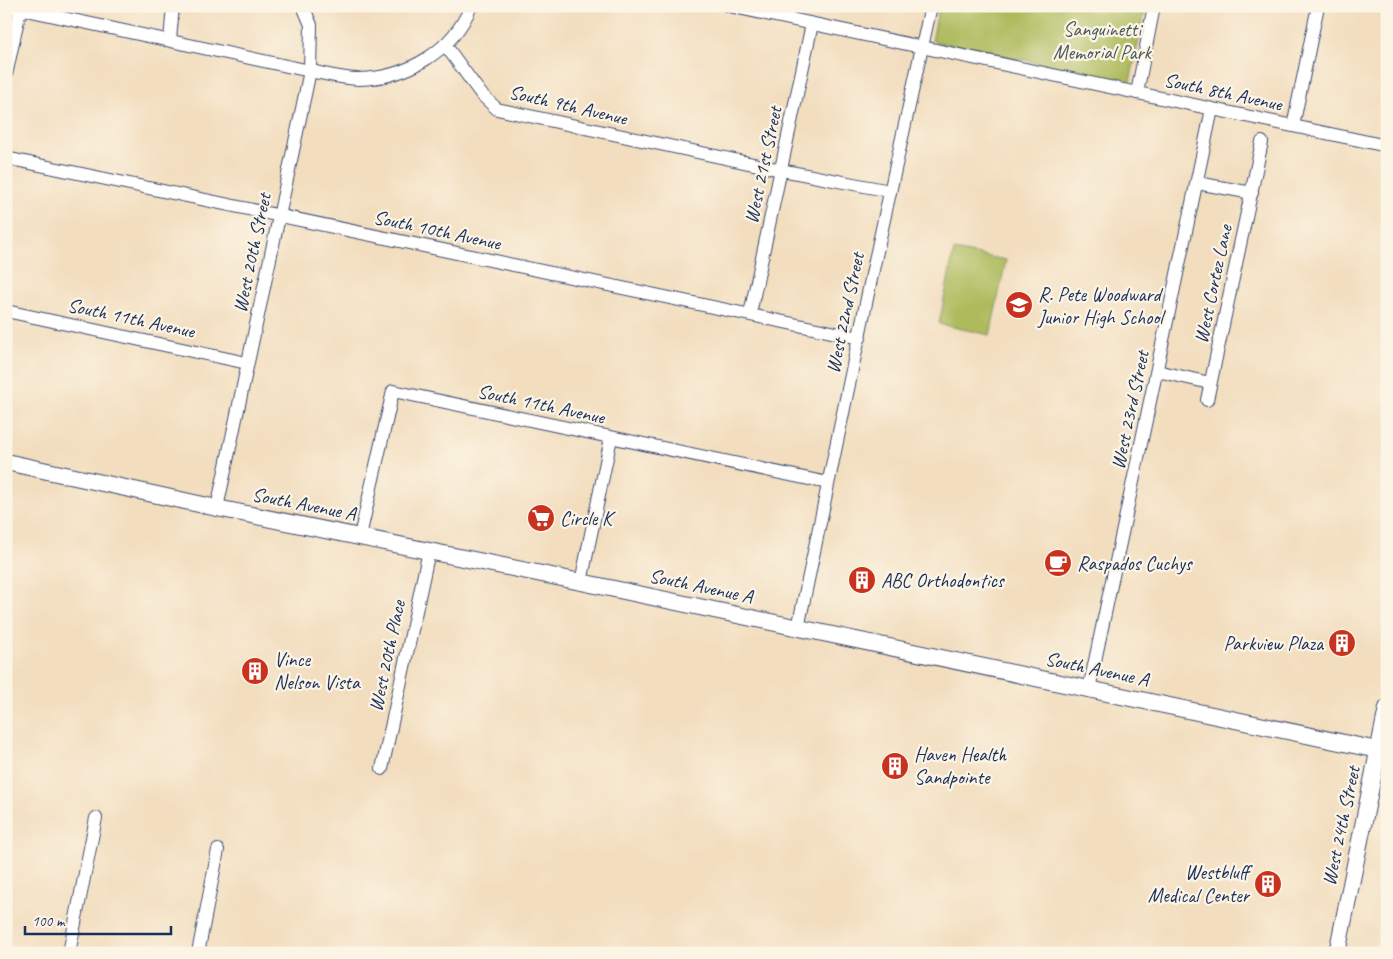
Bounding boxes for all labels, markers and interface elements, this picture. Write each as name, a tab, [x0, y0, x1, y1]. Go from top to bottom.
park label: Sanguinetti Memorial Park	[1053, 17, 1153, 65]
street label: South 8th Avenue	[1162, 67, 1286, 117]
street label: South 9th Avenue	[507, 79, 631, 131]
street label: West 21st Street	[738, 102, 788, 226]
street label: West 20th Street	[227, 189, 277, 315]
street label: South 10th Avenue	[371, 204, 504, 256]
street label: West Cortez Lane	[1188, 221, 1238, 345]
street label: West 22nd Street	[820, 248, 870, 375]
place label: R. Pete Woodward Junior High School	[1037, 282, 1166, 330]
school or university icon: R. Pete Woodward Junior High School	[1004, 290, 1034, 320]
street label: South 11th Avenue	[65, 292, 198, 344]
street label: West 23rd Street	[1105, 346, 1155, 472]
street label: South 11th Avenue	[475, 378, 608, 430]
street label: South Avenue A	[250, 482, 359, 526]
supermarket icon: Circle K	[526, 503, 556, 533]
place label: Circle K	[560, 506, 616, 531]
cafe icon: Raspados Cuchys	[1043, 548, 1073, 578]
place label: Raspados Cuchys	[1077, 551, 1194, 576]
street label: South Avenue A	[647, 563, 756, 609]
building icon: ABC Orthodontics	[847, 565, 877, 595]
place label: ABC Orthodontics	[881, 568, 1006, 593]
street label: West 20th Place	[363, 597, 411, 714]
building icon: Parkview Plaza	[1327, 628, 1357, 658]
place label: Parkview Plaza	[1224, 631, 1325, 656]
street label: South Avenue A	[1043, 646, 1152, 692]
place label: Vince Nelson Vista	[274, 647, 361, 695]
building icon: Vince Nelson Vista	[240, 656, 270, 686]
place label: Haven Health Sandpointe	[914, 742, 1007, 790]
building icon: Haven Health Sandpointe	[880, 751, 910, 781]
street label: West 24th Street	[1316, 762, 1366, 888]
place label: Westbluff Medical Center	[1148, 860, 1253, 908]
building icon: Westbluff Medical Center	[1253, 869, 1283, 899]
scale bar	[25, 904, 171, 936]
text: 100 m	[32, 912, 66, 931]

